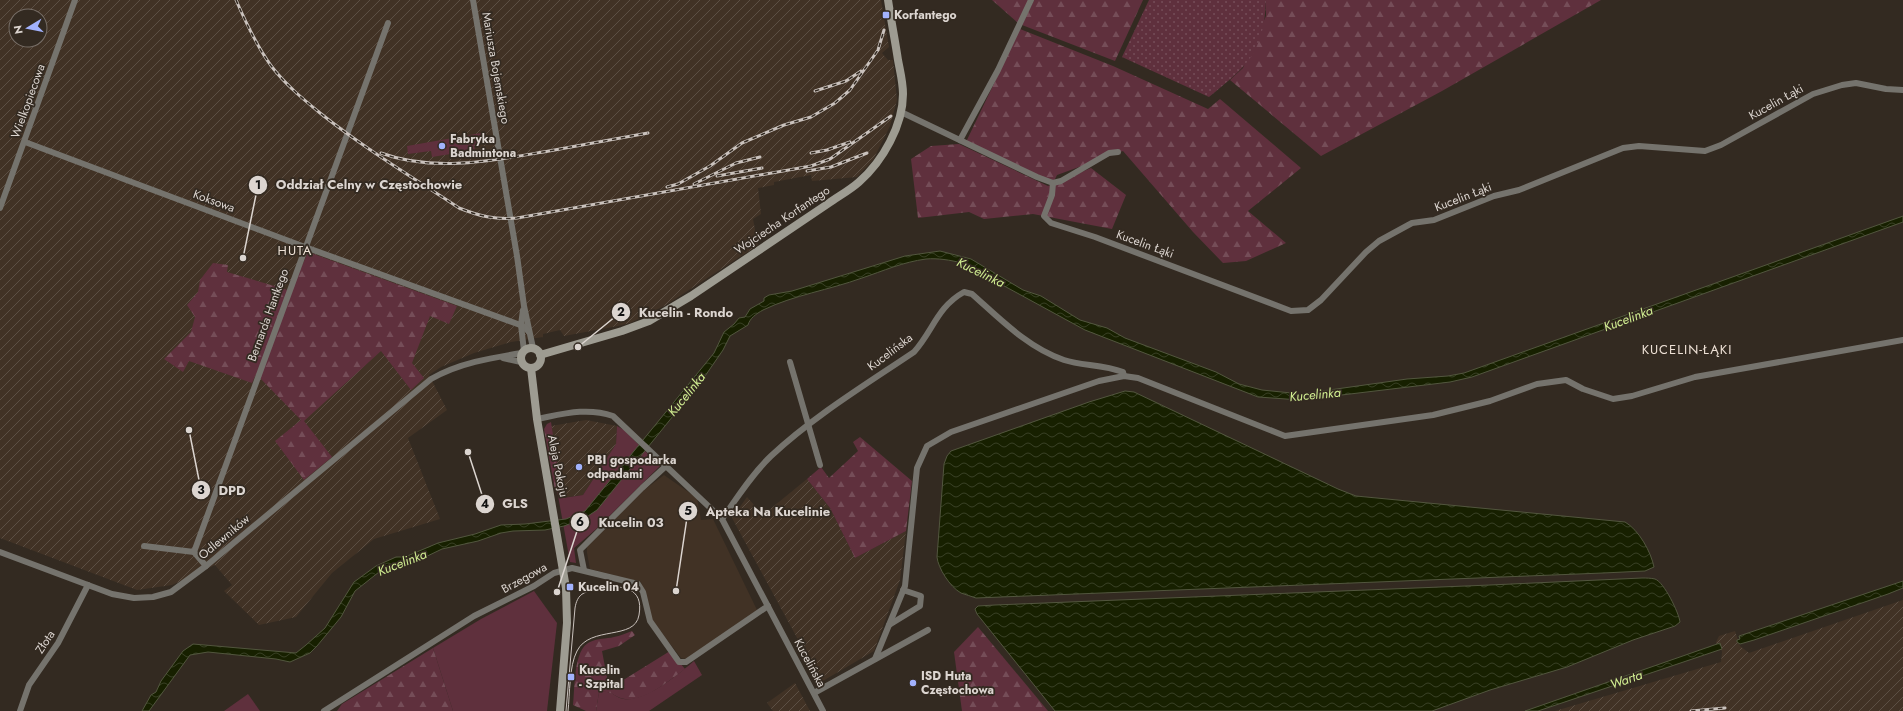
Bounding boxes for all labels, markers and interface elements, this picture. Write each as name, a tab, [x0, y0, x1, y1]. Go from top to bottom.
place label: Korfantego	[894, 6, 957, 24]
north arrow	[8, 8, 48, 48]
marker: Korfantego	[881, 10, 891, 20]
street label: Mariusza Bojemskiego	[477, 11, 515, 126]
text: N	[10, 24, 27, 35]
street label: Wielkopiecowa	[6, 61, 50, 141]
street label: Kucelin Łąki	[1745, 80, 1807, 124]
place label: Fabryka Badmintona	[450, 130, 516, 162]
marker: Fabryka Badmintona	[437, 141, 447, 151]
callout: Oddział Celny w Częstochowie	[248, 172, 470, 197]
text: Oddział Celny w Częstochowie	[276, 175, 463, 194]
text: 1	[255, 176, 261, 194]
street label: Kucelin Łąki	[1432, 178, 1494, 216]
street label: Wojciecha Korfantego	[731, 181, 834, 259]
street label: Koksowa	[191, 185, 238, 217]
street label: Kucelin Łąki	[1114, 225, 1176, 263]
district label: HUTA	[278, 241, 312, 260]
water label: Kucelinka	[954, 253, 1008, 292]
street label: Bernarda Hantkego	[243, 266, 293, 364]
callout: Kucelin - Rondo	[611, 300, 741, 325]
water label: Kucelinka	[1601, 301, 1656, 336]
text: 2	[617, 303, 625, 321]
text: Kucelin - Rondo	[639, 303, 734, 322]
street label: Kucelińska	[864, 329, 917, 375]
district label: KUCELIN-ŁĄKI	[1642, 340, 1732, 359]
water label: Kucelinka	[663, 368, 710, 420]
water label: Kucelinka	[1289, 383, 1341, 406]
street label: Aleja Pokoju	[543, 433, 573, 499]
place label: PBI gospodarka odpadami	[587, 451, 676, 483]
marker: PBI gospodarka odpadami	[574, 462, 584, 472]
callout: DPD	[191, 478, 254, 503]
text: 3	[197, 481, 205, 499]
text: DPD	[218, 481, 246, 500]
callout: GLS	[475, 491, 536, 516]
text: GLS	[502, 494, 528, 513]
text: 4	[481, 495, 489, 513]
callout: Apteka Na Kucelinie	[678, 499, 838, 524]
text: 5	[684, 502, 692, 520]
text: Apteka Na Kucelinie	[705, 502, 831, 521]
street label: Odlewników	[194, 510, 254, 564]
callout: Kucelin 03	[570, 510, 672, 535]
text: 6	[576, 513, 584, 531]
text: Kucelin 03	[598, 513, 664, 532]
water label: Kucelinka	[375, 544, 430, 581]
street label: Brzegowa	[498, 558, 550, 598]
place label: Kucelin 04	[578, 578, 639, 596]
marker: Kucelin 04	[565, 582, 575, 592]
street label: Złota	[31, 627, 59, 657]
street label: Kucelińska	[790, 636, 830, 691]
place label: Kucelin - Szpital	[579, 661, 623, 693]
water label: Warta	[1607, 665, 1645, 694]
place label: ISD Huta Częstochowa	[921, 667, 994, 699]
marker: Kucelin - Szpital	[566, 672, 576, 682]
marker: ISD Huta Częstochowa	[908, 678, 918, 688]

